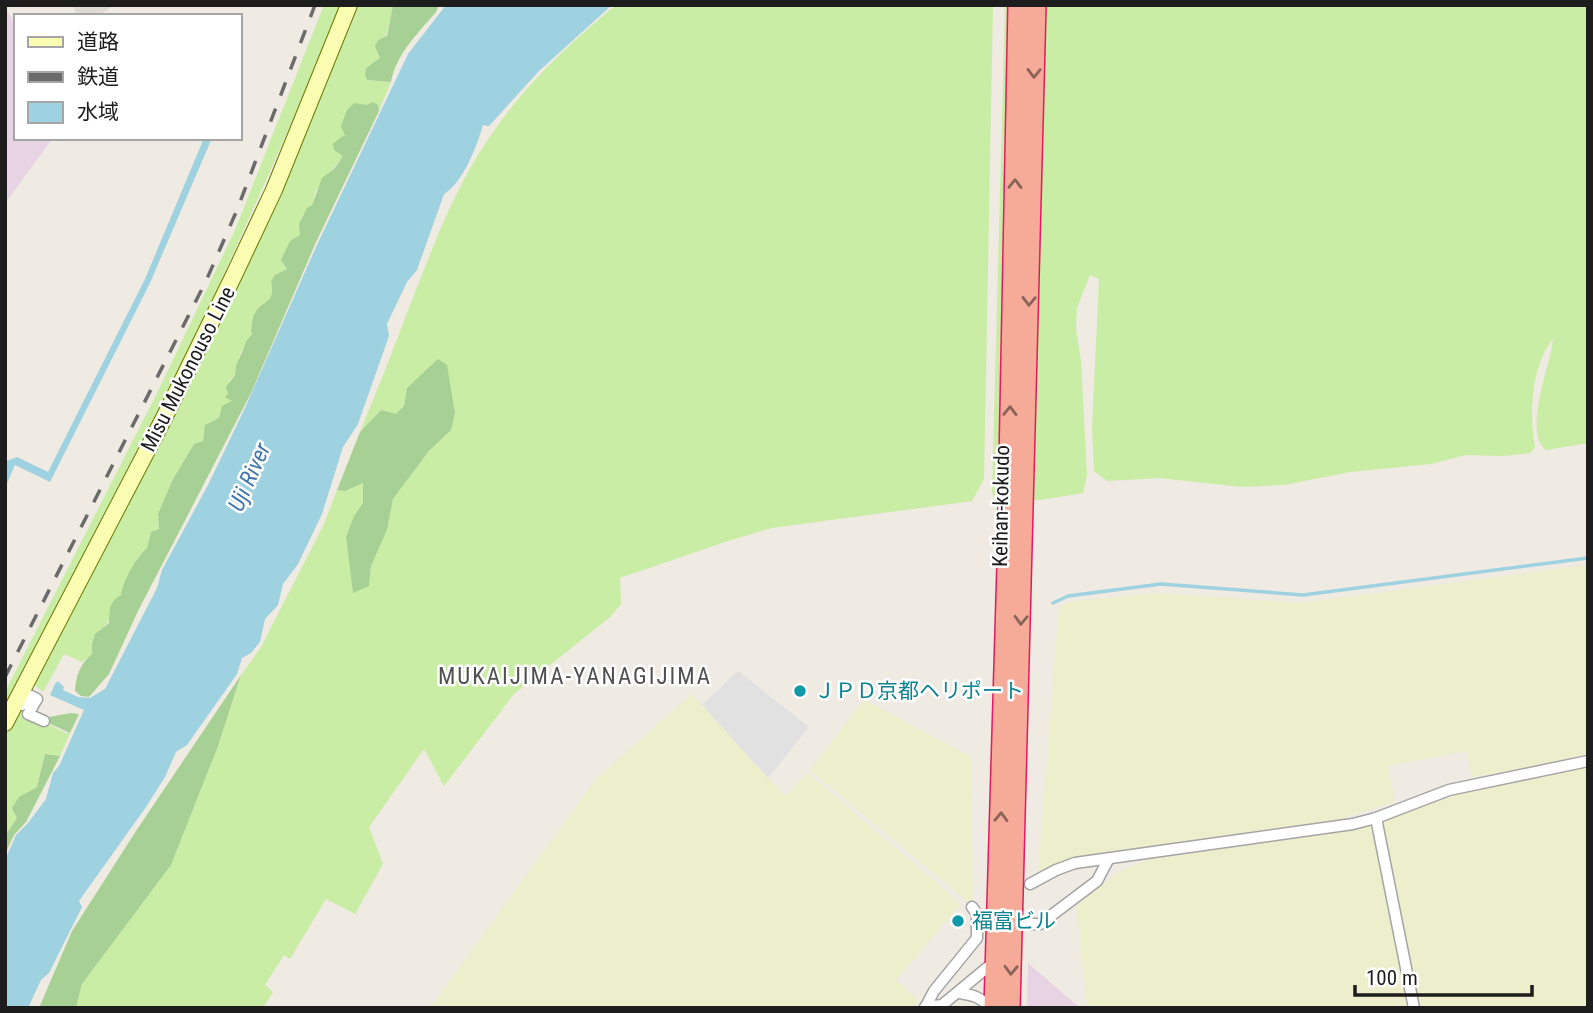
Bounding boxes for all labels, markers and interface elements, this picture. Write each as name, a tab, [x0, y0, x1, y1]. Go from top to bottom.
legend	[14, 14, 242, 140]
text: 道路	[77, 30, 119, 54]
text: 鉄道	[77, 65, 119, 89]
one-way arrow	[1027, 68, 1042, 79]
text: 水域	[77, 100, 119, 124]
one-way arrow	[1007, 178, 1022, 189]
street label: Misu Mukonouso Line	[136, 282, 240, 455]
one-way arrow	[1021, 296, 1037, 307]
one-way arrow	[1002, 405, 1018, 416]
water label: Uji River	[223, 438, 277, 515]
street label: Keihan-kokudo	[988, 445, 1014, 567]
one-way arrow	[1013, 615, 1029, 626]
district label: MUKAIJIMA-YANAGIJIMA	[438, 663, 712, 690]
place label: ＪＰＤ京都ヘリポート	[814, 679, 1024, 703]
marker: ＪＰＤ京都ヘリポート	[792, 683, 808, 699]
one-way arrow	[993, 811, 1008, 822]
place label: 福富ビル	[972, 909, 1056, 933]
marker: 福富ビル	[950, 913, 966, 929]
scale bar	[1355, 954, 1532, 998]
one-way arrow	[1004, 965, 1019, 976]
text: 100 m	[1366, 966, 1418, 990]

